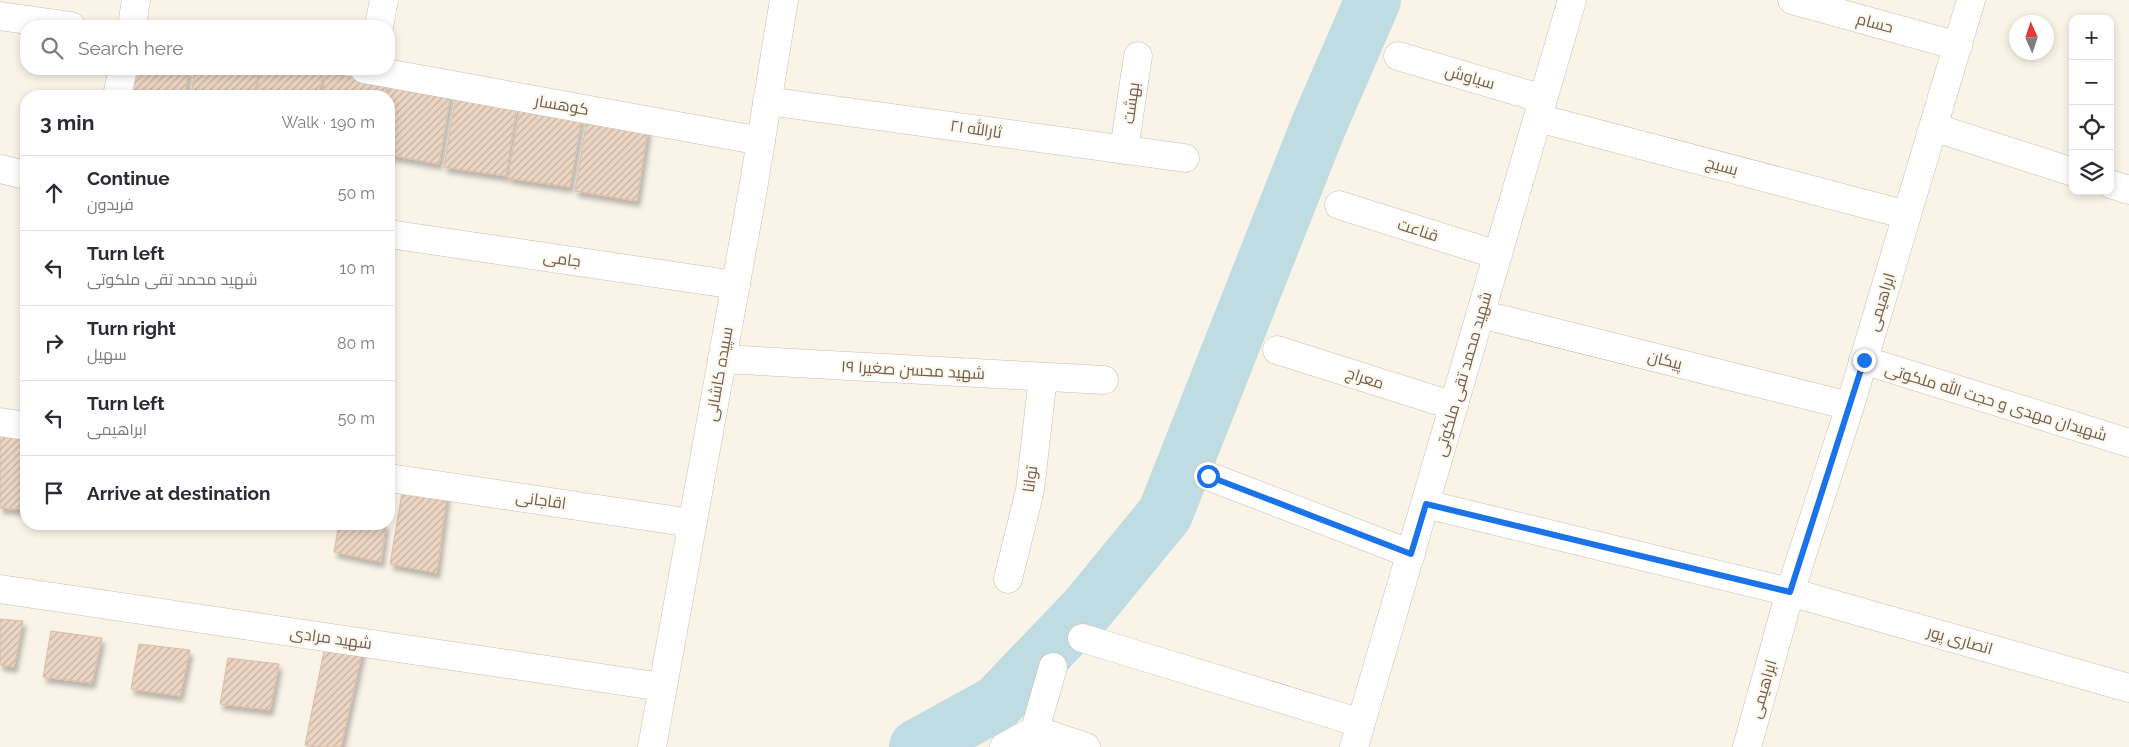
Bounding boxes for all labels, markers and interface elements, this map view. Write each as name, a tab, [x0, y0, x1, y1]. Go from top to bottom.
street label: حسام	[1854, 9, 1896, 39]
north arrow	[2009, 15, 2054, 60]
map controls	[2069, 15, 2114, 195]
button: +	[2069, 15, 2114, 60]
search box	[20, 20, 395, 75]
icon: search	[38, 34, 66, 62]
text: Search here	[78, 37, 184, 59]
button: −	[2069, 60, 2114, 105]
street label: سیاوش	[1443, 61, 1497, 94]
street label: بهشت	[1119, 81, 1144, 125]
street label: کوهسار	[532, 91, 591, 119]
button: locate	[2069, 105, 2114, 150]
text: 3 min	[40, 110, 94, 135]
text: Walk · 190 m	[282, 113, 375, 132]
street label: ثارالله ۲۱	[949, 115, 1004, 142]
button: layers	[2069, 150, 2114, 195]
street label: بسیج	[1703, 153, 1740, 181]
text: Continue	[87, 167, 170, 189]
icon: ahead	[40, 179, 68, 207]
text: 50 m	[338, 184, 375, 203]
text: فریدون	[87, 195, 134, 214]
street label: قناعت	[1395, 215, 1441, 245]
text: Turn left	[87, 242, 164, 264]
street label: جامی	[542, 247, 582, 272]
icon: left	[40, 254, 68, 282]
text: 10 m	[340, 259, 375, 278]
text: شهید محمد تقی ملکوتی	[87, 270, 258, 289]
street label: ابراهیمی	[1863, 270, 1900, 334]
street label: شهید محمد تقی ملکوتی	[1430, 289, 1497, 459]
text: Turn right	[87, 317, 176, 339]
street label: سپیده کاشانی	[701, 325, 738, 423]
icon: right	[40, 329, 68, 357]
text: 80 m	[337, 334, 375, 353]
text: سهیل	[87, 345, 127, 364]
street label: پیکان	[1645, 347, 1685, 376]
route end	[1853, 349, 1876, 372]
street label: شهید محسن صغیرا ۱۹	[840, 357, 986, 384]
street label: شهیدان مهدی و حجت الله ملکوتی	[1882, 358, 2110, 446]
street label: معراج	[1343, 363, 1386, 395]
text: Turn left	[87, 392, 164, 414]
icon: left	[40, 404, 68, 432]
text: 50 m	[338, 409, 375, 428]
text: ابراهیمی	[87, 420, 147, 439]
street label: توانا	[1019, 464, 1041, 494]
route start	[1197, 465, 1220, 488]
icon: arrive	[40, 479, 68, 507]
text: Arrive at destination	[87, 482, 271, 504]
street label: اقاجانی	[514, 487, 567, 514]
street label: انصاری پور	[1924, 621, 1995, 660]
street label: شهید مرادی	[289, 623, 373, 654]
street label: ابراهیمی	[1746, 658, 1781, 721]

